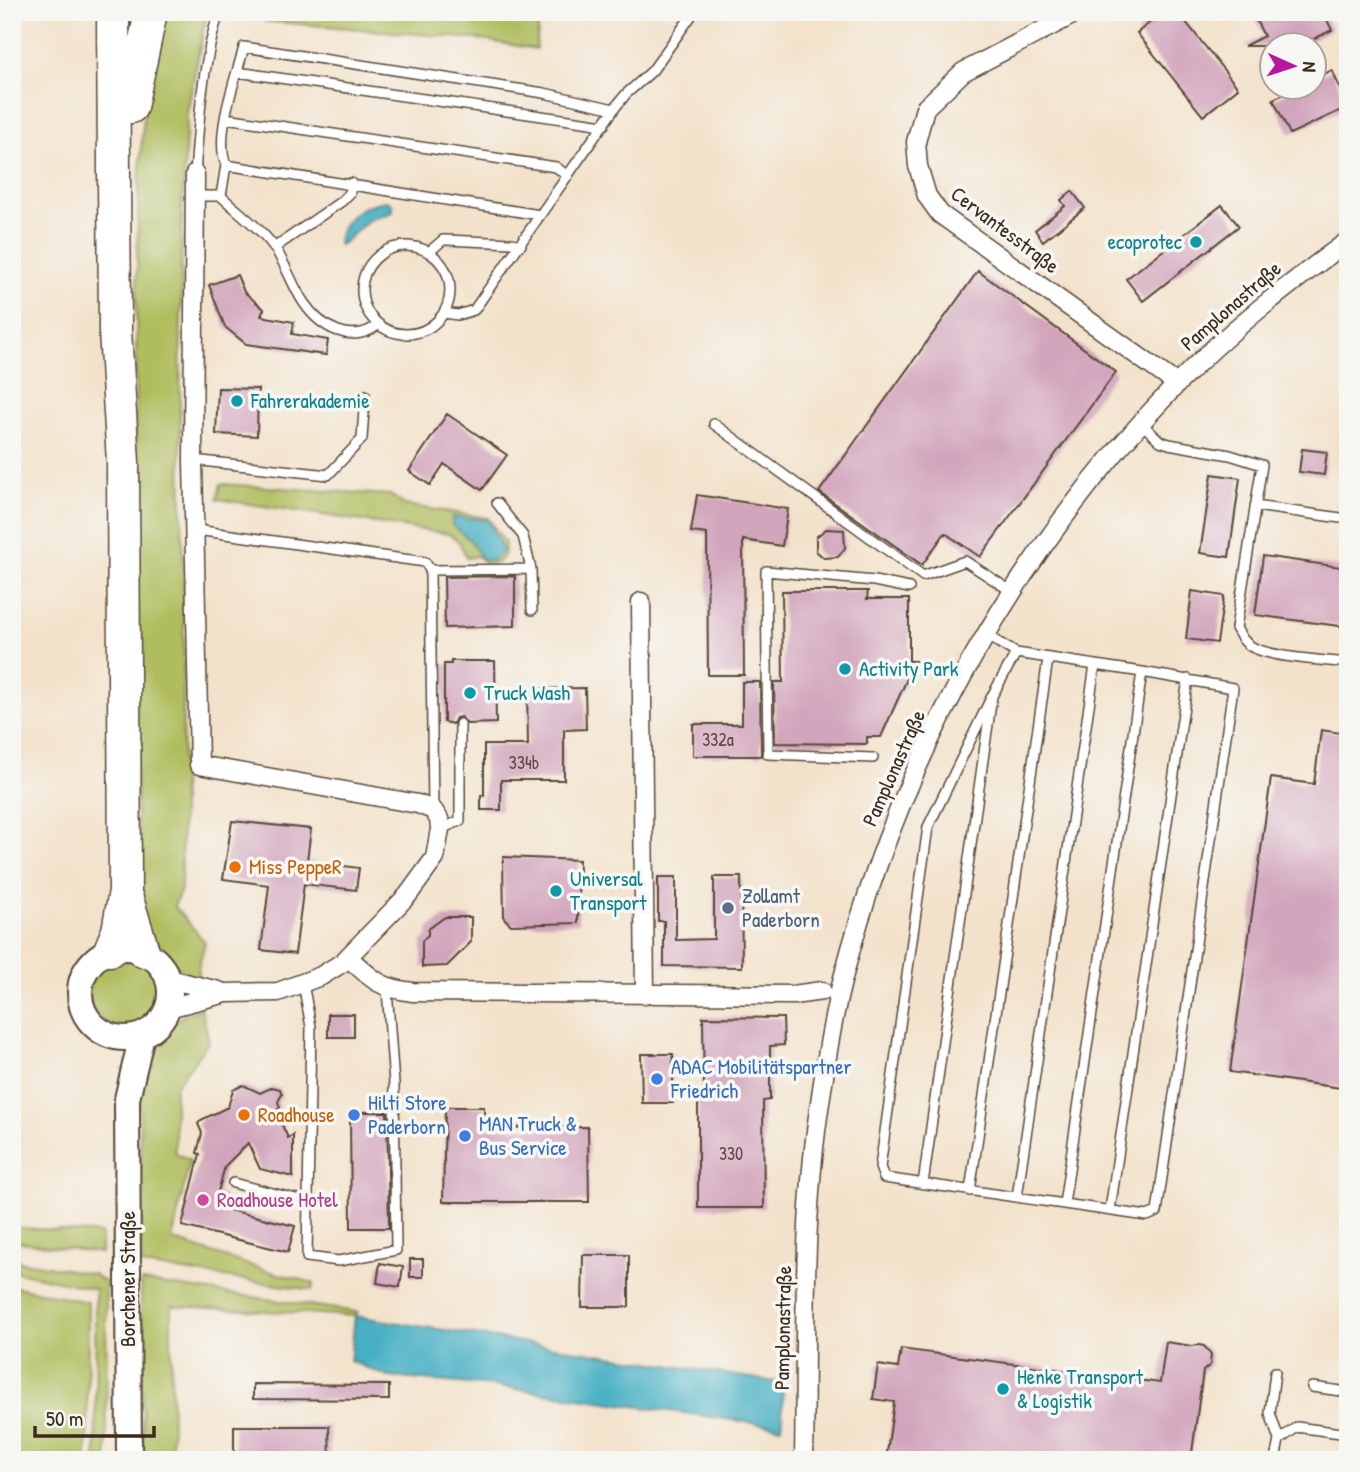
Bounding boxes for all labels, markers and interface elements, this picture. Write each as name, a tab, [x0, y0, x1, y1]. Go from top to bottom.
north arrow	[1258, 32, 1328, 102]
text: N	[1297, 61, 1323, 73]
street label: Cervantesstraße	[945, 179, 1065, 280]
place label: ecoprotec	[1108, 227, 1183, 256]
marker: ecoprotec	[1188, 234, 1204, 250]
street label: Pamplonastraße	[1174, 254, 1287, 357]
place label: Fahrerakademie	[250, 386, 370, 415]
marker: Fahrerakademie	[229, 393, 245, 409]
place label: Activity Park	[859, 654, 959, 683]
marker: Activity Park	[837, 661, 853, 677]
place label: Truck Wash	[484, 678, 570, 707]
marker: Truck Wash	[462, 685, 478, 701]
street label: Pamplonastraße	[855, 705, 932, 831]
house number: 332a	[702, 727, 734, 752]
house number: 334b	[509, 750, 539, 775]
place label: Miss PeppeR	[249, 852, 342, 881]
marker: Miss PeppeR	[227, 859, 243, 875]
place label: Universal Transport	[570, 864, 647, 917]
place label: Zollamt Paderborn	[742, 881, 820, 934]
marker: Universal Transport	[548, 883, 564, 899]
marker: Zollamt Paderborn	[720, 900, 736, 916]
place label: ADAC Mobilitätspartner Friedrich	[670, 1052, 852, 1105]
marker: ADAC Mobilitätspartner Friedrich	[649, 1071, 665, 1087]
place label: Hilti Store Paderborn	[368, 1088, 447, 1141]
place label: Roadhouse	[258, 1100, 335, 1129]
marker: Roadhouse	[236, 1107, 252, 1123]
marker: Hilti Store Paderborn	[346, 1107, 362, 1123]
place label: MAN Truck & Bus Service	[479, 1109, 577, 1162]
marker: MAN Truck & Bus Service	[457, 1128, 473, 1144]
house number: 330	[719, 1141, 743, 1166]
place label: Roadhouse Hotel	[217, 1185, 338, 1214]
marker: Roadhouse Hotel	[195, 1192, 211, 1208]
street label: Borchener Straße	[113, 1211, 142, 1347]
street label: Pamplonastraße	[767, 1266, 798, 1390]
place label: Henke Transport & Logistik	[1017, 1362, 1144, 1415]
marker: Henke Transport & Logistik	[995, 1381, 1011, 1397]
scale bar	[35, 1395, 154, 1439]
text: 50 m	[46, 1404, 83, 1433]

